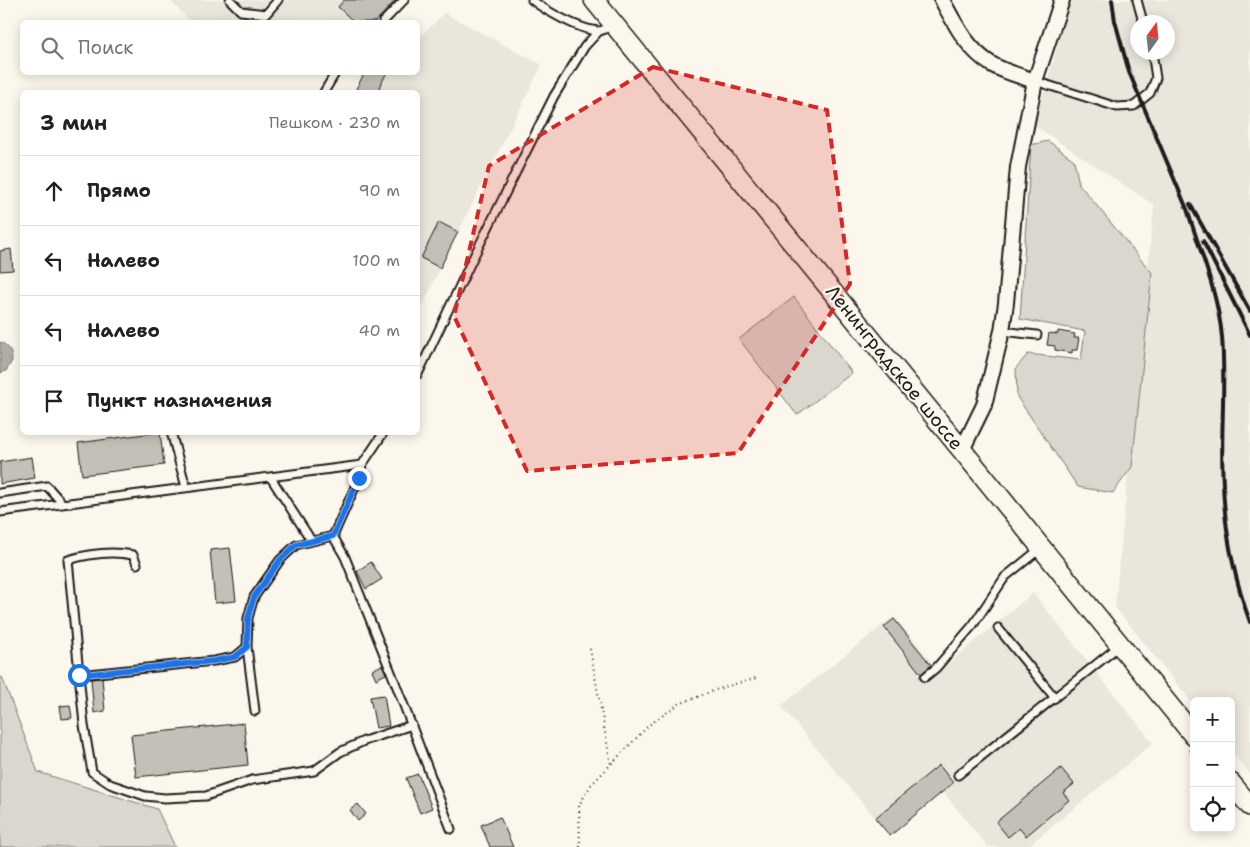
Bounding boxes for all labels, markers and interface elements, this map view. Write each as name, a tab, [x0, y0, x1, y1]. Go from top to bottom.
north arrow	[1130, 15, 1175, 60]
search box	[20, 20, 420, 75]
icon: search	[38, 34, 66, 62]
text: Поиск	[78, 35, 133, 60]
text: 3 мин	[40, 109, 107, 137]
text: Пешком · 230 m	[269, 112, 400, 133]
icon: ahead	[40, 177, 68, 205]
text: Прямо	[87, 178, 151, 203]
text: 90 m	[359, 180, 400, 201]
icon: left	[40, 247, 68, 275]
text: Налево	[87, 248, 160, 273]
text: 100 m	[352, 250, 400, 271]
street label: Ленинградское шоссе	[820, 279, 969, 455]
icon: left	[40, 317, 68, 345]
text: Налево	[87, 318, 160, 343]
text: 40 m	[358, 320, 400, 341]
icon: arrive	[40, 387, 68, 415]
text: Пункт назначения	[87, 388, 272, 413]
route end	[348, 467, 371, 490]
route start	[68, 664, 91, 687]
map controls	[1190, 697, 1235, 832]
button: +	[1190, 697, 1235, 742]
button: −	[1190, 742, 1235, 787]
button: locate	[1190, 787, 1235, 832]

